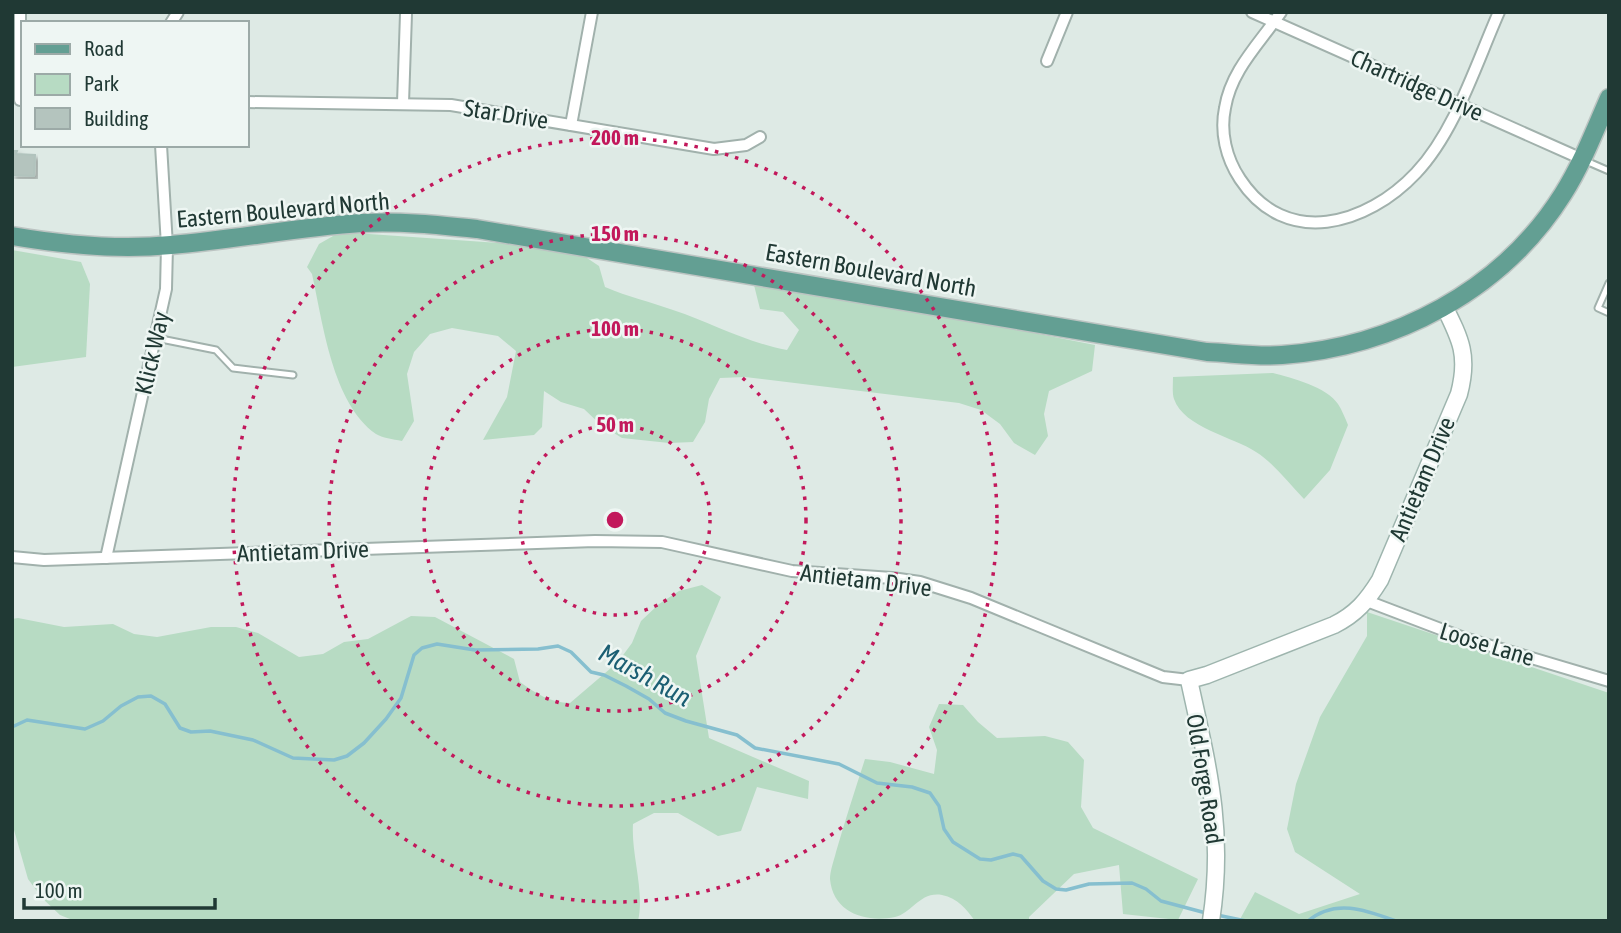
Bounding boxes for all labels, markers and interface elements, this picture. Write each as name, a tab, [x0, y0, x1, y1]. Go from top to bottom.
legend	[21, 21, 248, 147]
text: Road	[84, 36, 124, 60]
street label: Chartridge Drive	[1347, 44, 1487, 126]
text: Park	[84, 71, 119, 95]
street label: Star Drive	[462, 94, 550, 134]
text: Building	[84, 106, 148, 130]
text: 200 m	[591, 125, 639, 149]
street label: Eastern Boulevard North	[175, 187, 391, 233]
text: 150 m	[591, 221, 639, 245]
street label: Eastern Boulevard North	[763, 238, 979, 302]
street label: Klick Way	[129, 309, 175, 397]
text: 100 m	[591, 316, 639, 340]
text: 50 m	[596, 412, 634, 436]
street label: Antietam Drive	[1384, 413, 1460, 545]
centre of rings	[603, 508, 627, 532]
street label: Antietam Drive	[237, 535, 369, 567]
street label: Antietam Drive	[799, 559, 933, 601]
street label: Loose Lane	[1436, 617, 1538, 671]
water label: Marsh Run	[594, 637, 697, 713]
street label: Old Forge Road	[1181, 712, 1229, 846]
scale bar	[24, 866, 215, 910]
text: 100 m	[35, 878, 83, 902]

